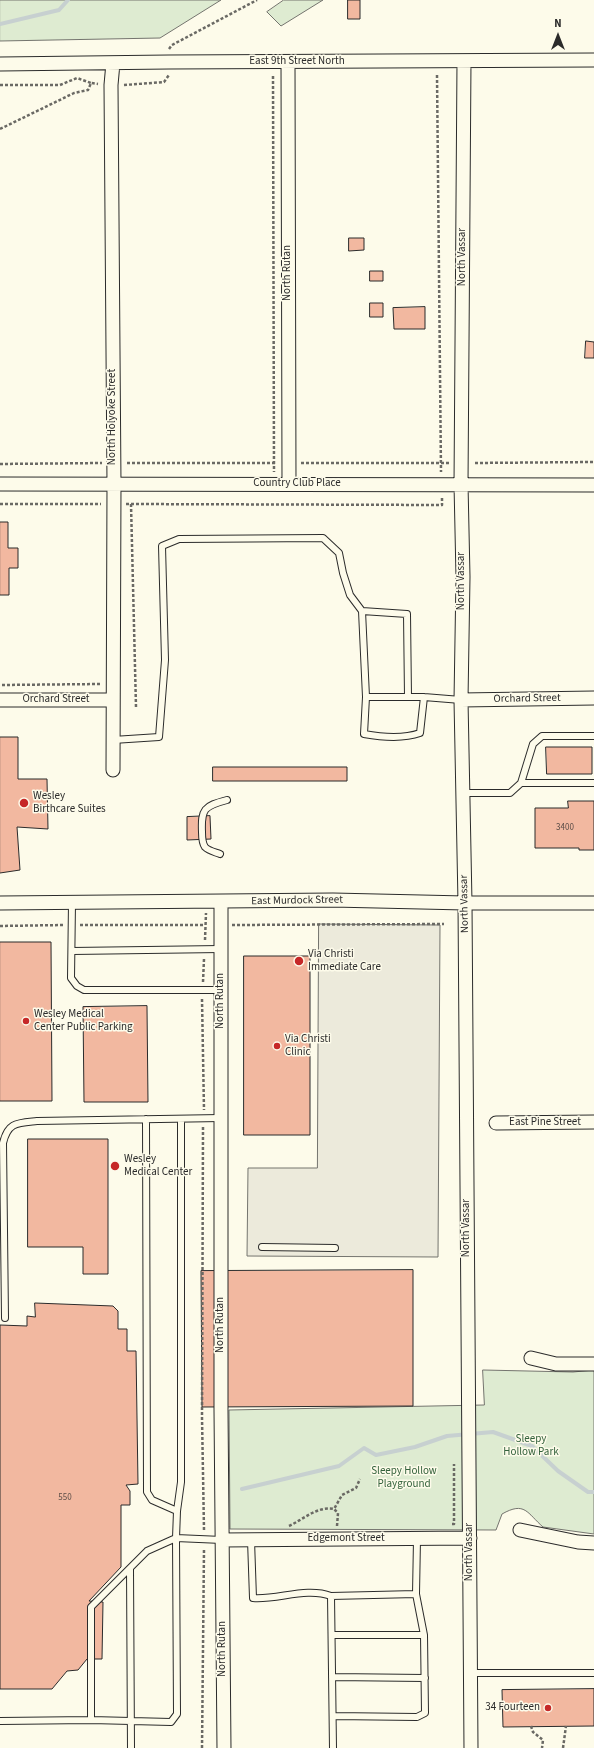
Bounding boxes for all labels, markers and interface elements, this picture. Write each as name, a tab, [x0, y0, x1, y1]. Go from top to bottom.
north arrow	[538, 16, 578, 56]
text: N	[554, 16, 562, 31]
street label: East 9th Street North	[249, 55, 345, 69]
street label: North Vassar	[456, 228, 470, 286]
street label: North Rutan	[281, 245, 295, 301]
street label: North Holyoke Street	[106, 369, 120, 465]
street label: Country Club Place	[253, 477, 341, 491]
street label: North Vassar	[455, 552, 469, 610]
street label: Orchard Street	[493, 692, 561, 706]
street label: Orchard Street	[22, 693, 90, 707]
place label: Wesley Birthcare Suites	[33, 790, 106, 816]
marker: Wesley Birthcare Suites	[18, 797, 30, 809]
house number: 3400	[556, 823, 574, 833]
street label: North Vassar	[458, 875, 472, 933]
street label: East Murdock Street	[251, 894, 343, 908]
place label: Via Christi Immediate Care	[308, 948, 381, 974]
marker: Via Christi Immediate Care	[293, 955, 305, 967]
street label: North Rutan	[214, 973, 228, 1029]
place label: Wesley Medical Center Public Parking	[34, 1008, 133, 1034]
marker: Wesley Medical Center Public Parking	[21, 1016, 31, 1026]
place label: Via Christi Clinic	[285, 1033, 331, 1059]
marker: Via Christi Clinic	[272, 1041, 282, 1051]
street label: East Pine Street	[509, 1116, 581, 1130]
place label: Wesley Medical Center	[124, 1153, 192, 1179]
marker: Wesley Medical Center	[109, 1160, 121, 1172]
street label: North Vassar	[460, 1199, 474, 1257]
street label: North Rutan	[214, 1297, 228, 1353]
park label: Sleepy Hollow Park	[503, 1433, 559, 1459]
park label: Sleepy Hollow Playground	[371, 1465, 437, 1491]
house number: 550	[58, 1493, 72, 1503]
street label: North Vassar	[463, 1523, 477, 1581]
street label: Edgemont Street	[307, 1532, 385, 1546]
street label: North Rutan	[216, 1621, 230, 1677]
place label: 34 Fourteen	[485, 1701, 540, 1715]
marker: 34 Fourteen	[543, 1703, 553, 1713]

